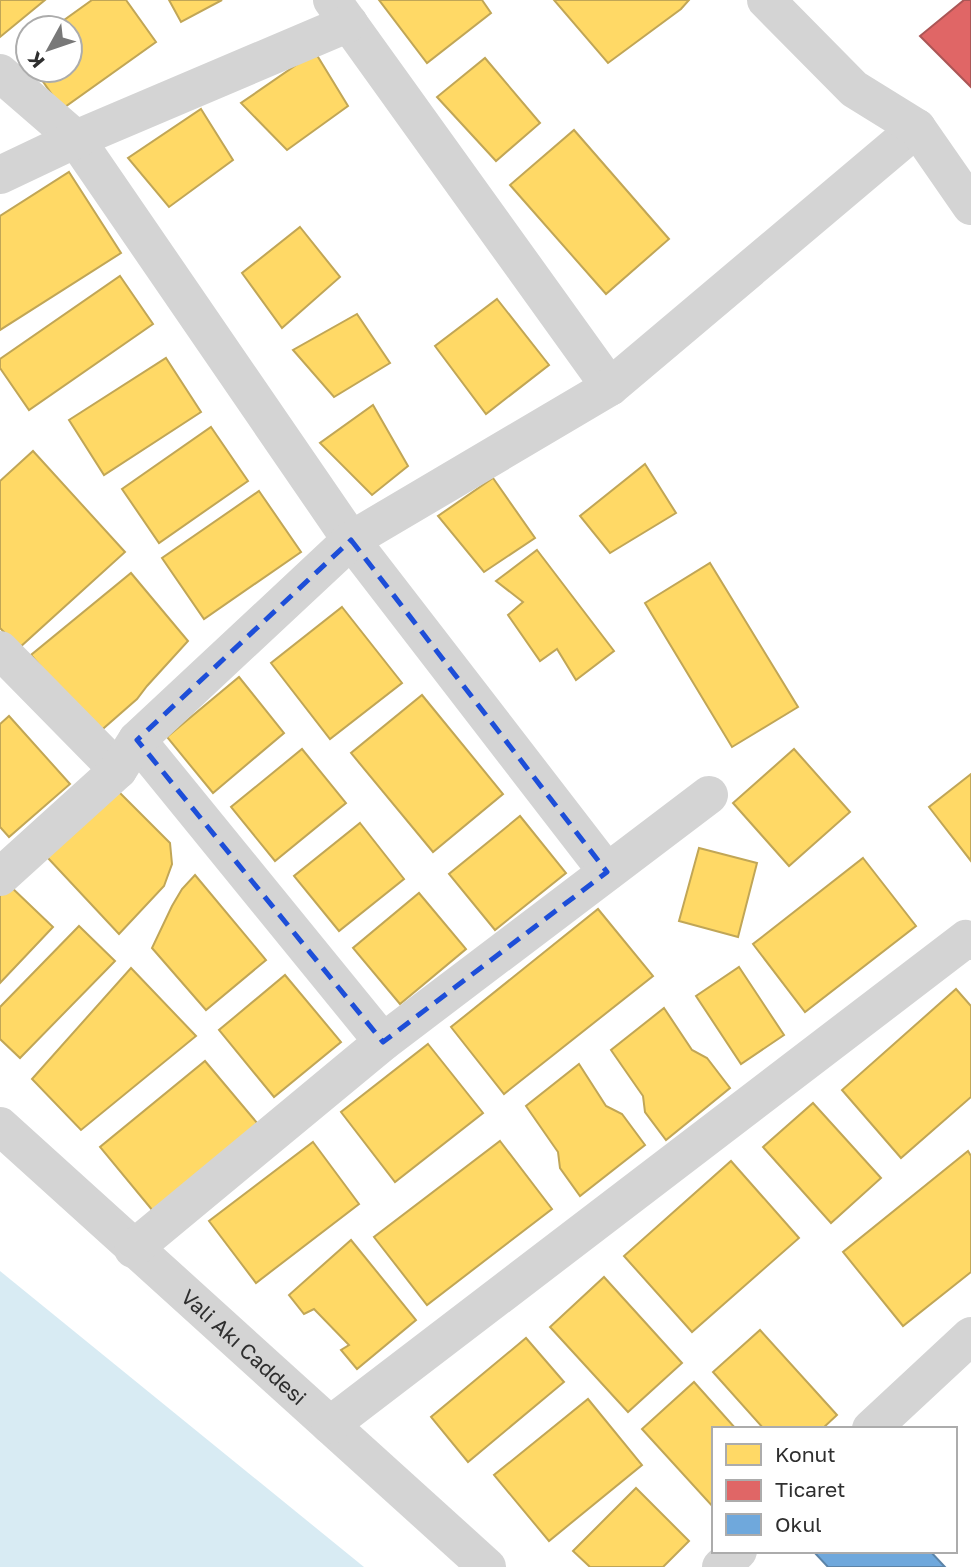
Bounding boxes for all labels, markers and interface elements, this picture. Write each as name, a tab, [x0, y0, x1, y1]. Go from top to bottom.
north arrow	[14, 14, 84, 84]
text: K	[22, 47, 49, 73]
street label: Vali Akı Caddesi	[176, 1283, 312, 1410]
legend	[712, 1427, 957, 1553]
text: Konut	[775, 1441, 836, 1467]
text: Ticaret	[775, 1476, 846, 1502]
text: Okul	[775, 1511, 822, 1537]

